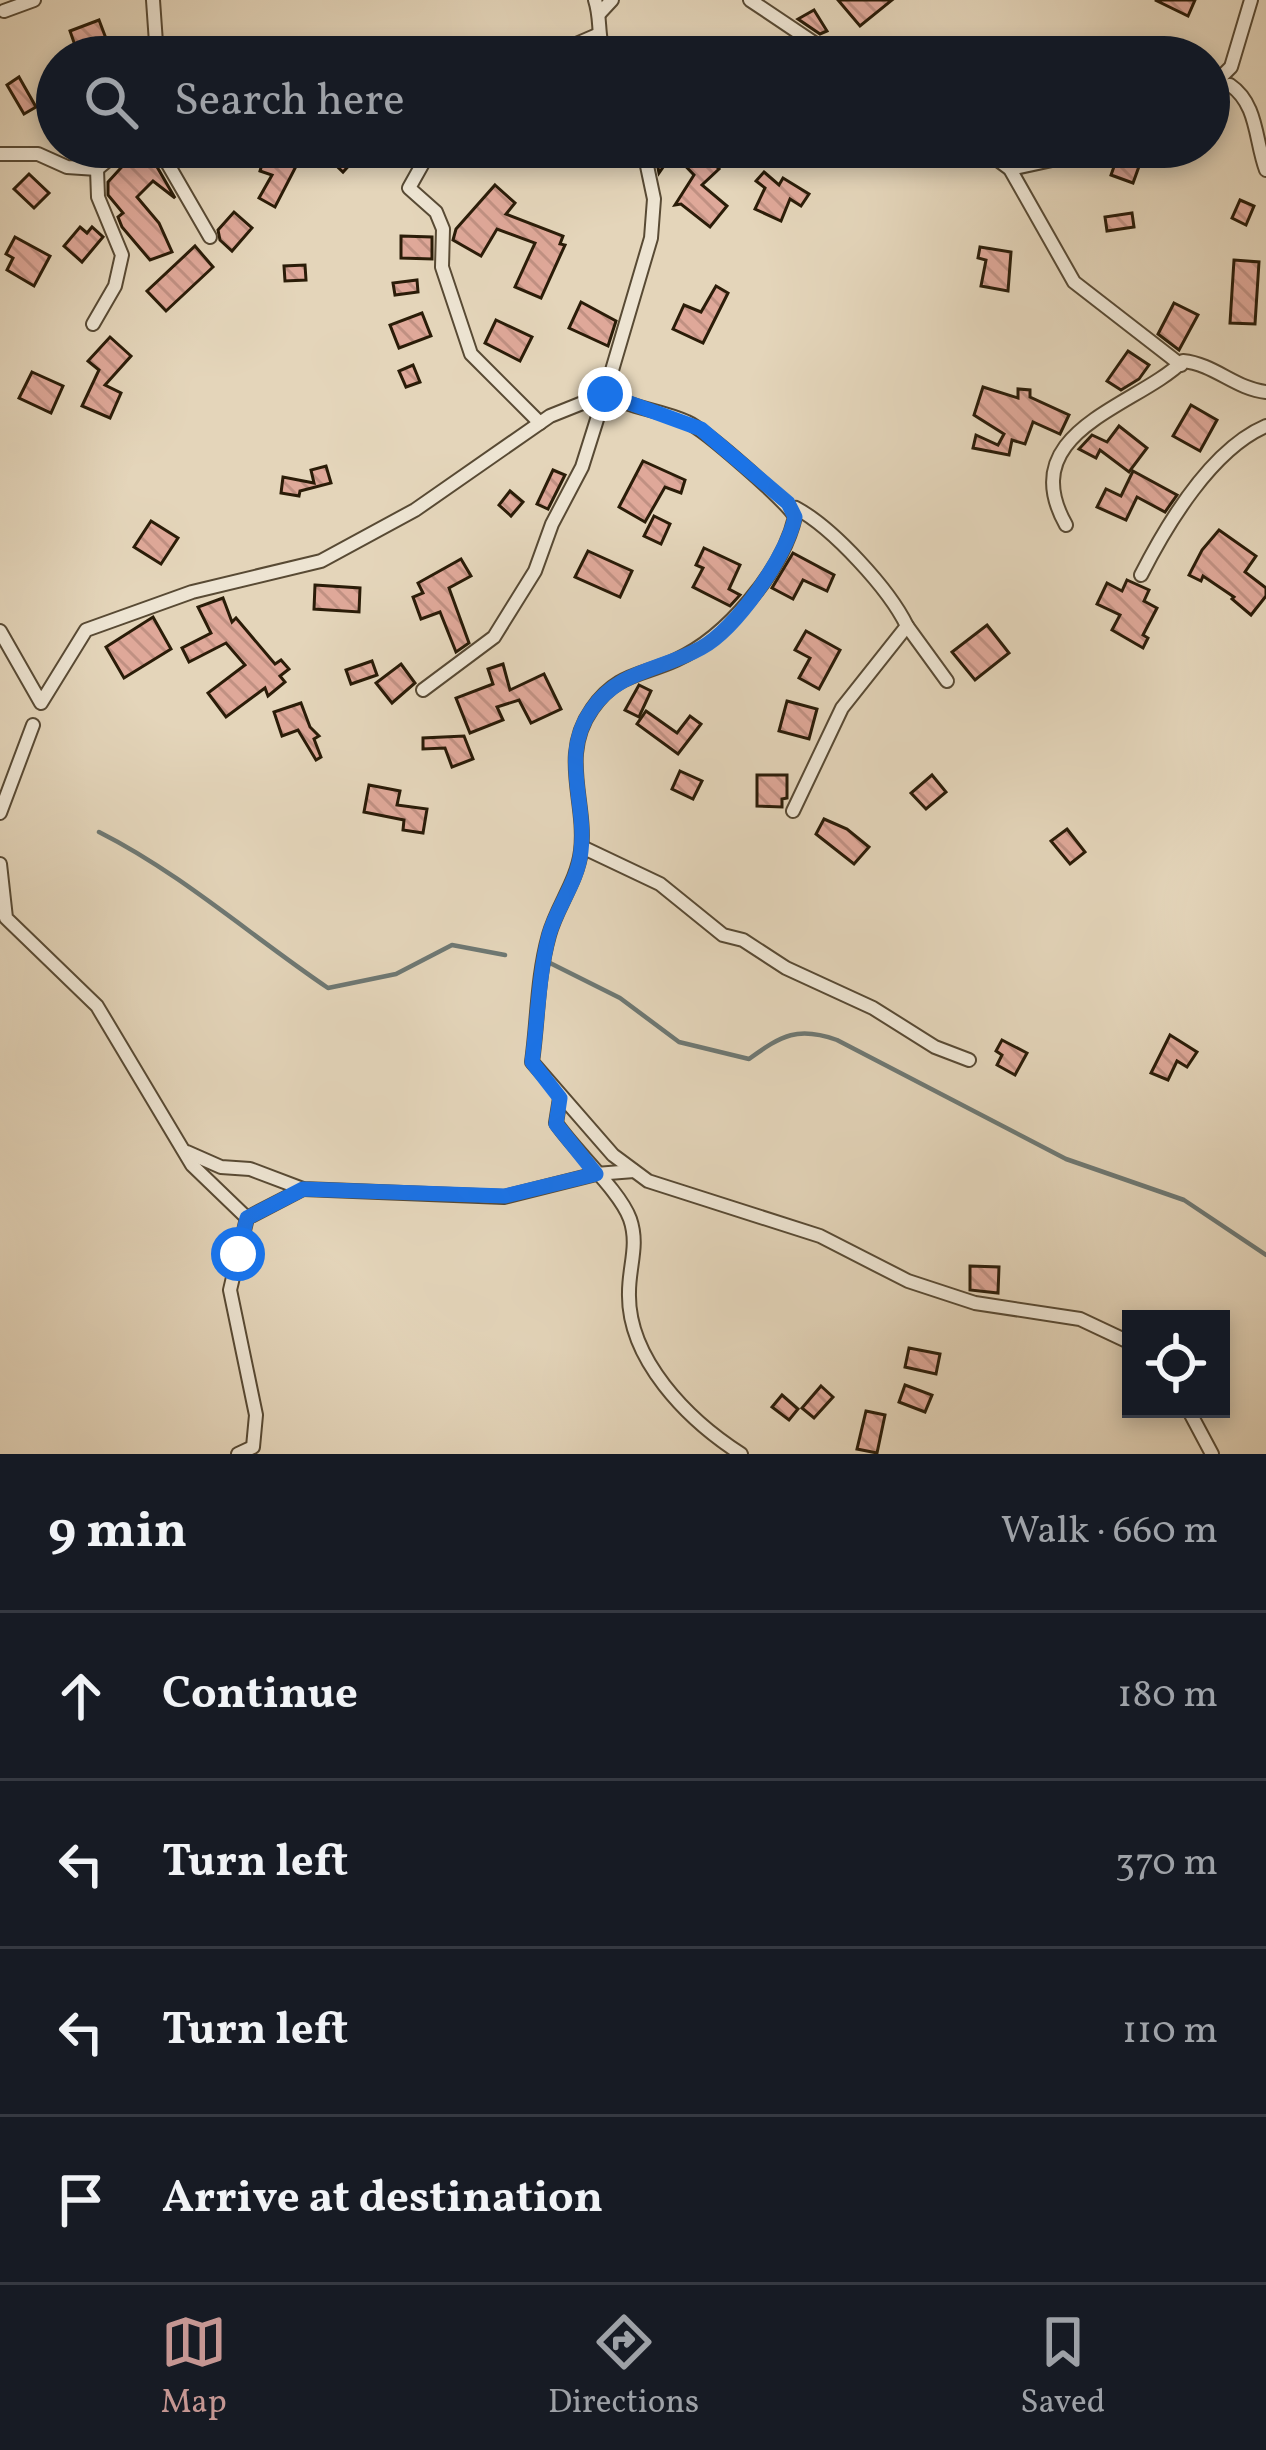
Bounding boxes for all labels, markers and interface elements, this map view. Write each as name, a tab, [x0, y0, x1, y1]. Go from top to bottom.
search box	[36, 36, 1230, 168]
icon: search	[78, 69, 144, 135]
text: Search here	[174, 71, 405, 134]
route end	[578, 367, 632, 421]
route start	[211, 1227, 265, 1281]
map controls	[1122, 1310, 1230, 1418]
button: locate	[1122, 1310, 1230, 1418]
text: 9 min	[48, 1497, 187, 1568]
text: Walk · 660 m	[1001, 1505, 1218, 1559]
icon: ahead	[48, 1663, 114, 1729]
text: Continue	[162, 1664, 358, 1727]
text: 180 m	[1117, 1669, 1218, 1723]
icon: left	[48, 1831, 114, 1897]
text: Turn left	[162, 1832, 348, 1895]
text: 370 m	[1115, 1837, 1218, 1891]
icon: left	[48, 1999, 114, 2065]
text: Turn left	[162, 2000, 348, 2063]
text: 110 m	[1122, 2005, 1218, 2059]
icon: arrive	[48, 2167, 114, 2233]
text: Arrive at destination	[162, 2168, 603, 2231]
tab: Map	[161, 2309, 227, 2427]
tab: Directions	[548, 2309, 699, 2427]
tab: Saved	[1020, 2309, 1105, 2427]

